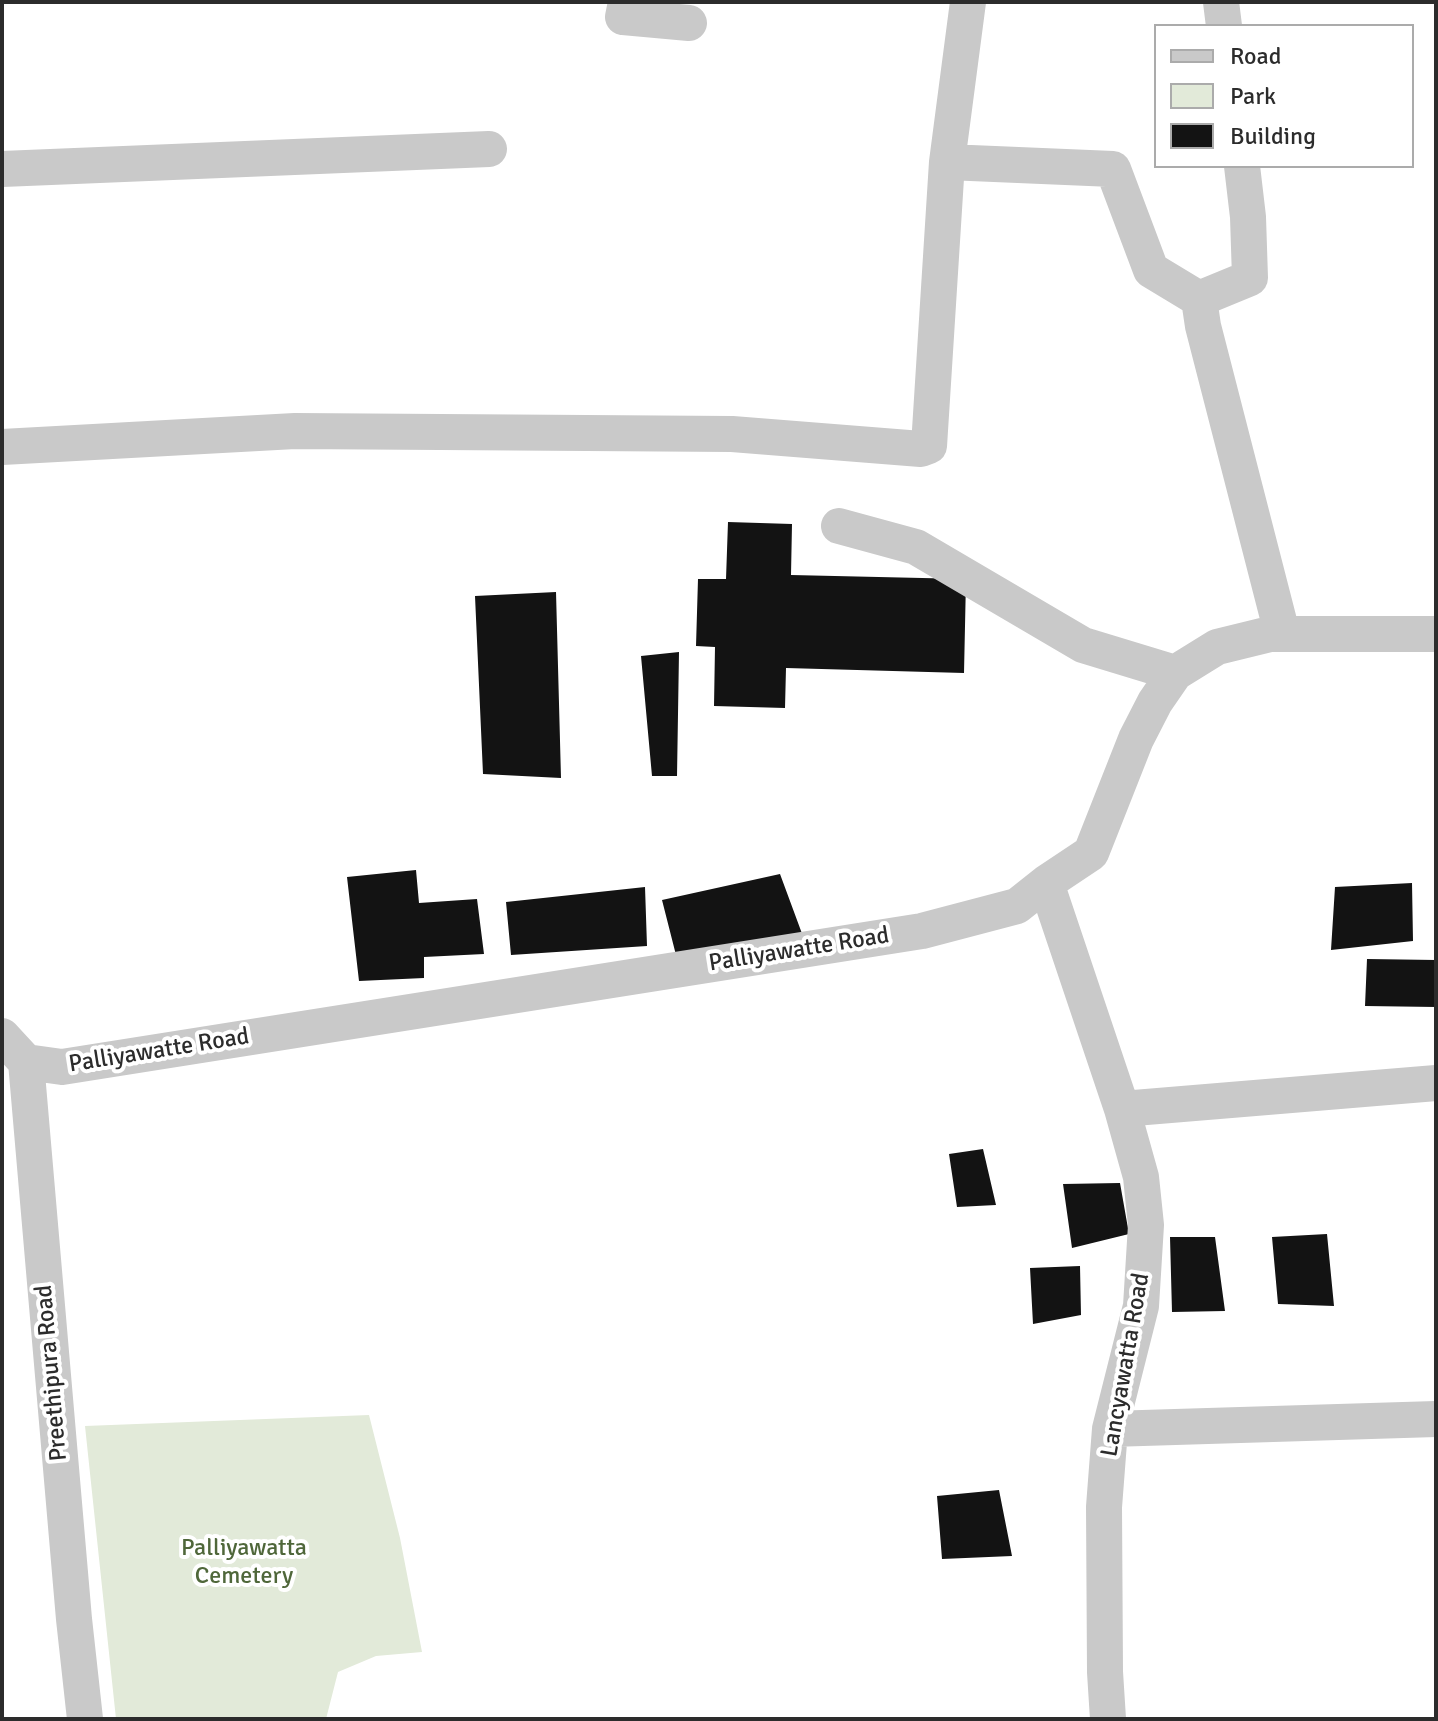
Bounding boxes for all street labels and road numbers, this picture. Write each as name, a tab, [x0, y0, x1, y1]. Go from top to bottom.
street label: Palliyawatte Road	[707, 922, 891, 978]
street label: Palliyawatte Road	[67, 1023, 251, 1079]
street label: Lancyawatta Road	[1096, 1271, 1156, 1459]
street label: Preethipura Road	[30, 1284, 74, 1462]

